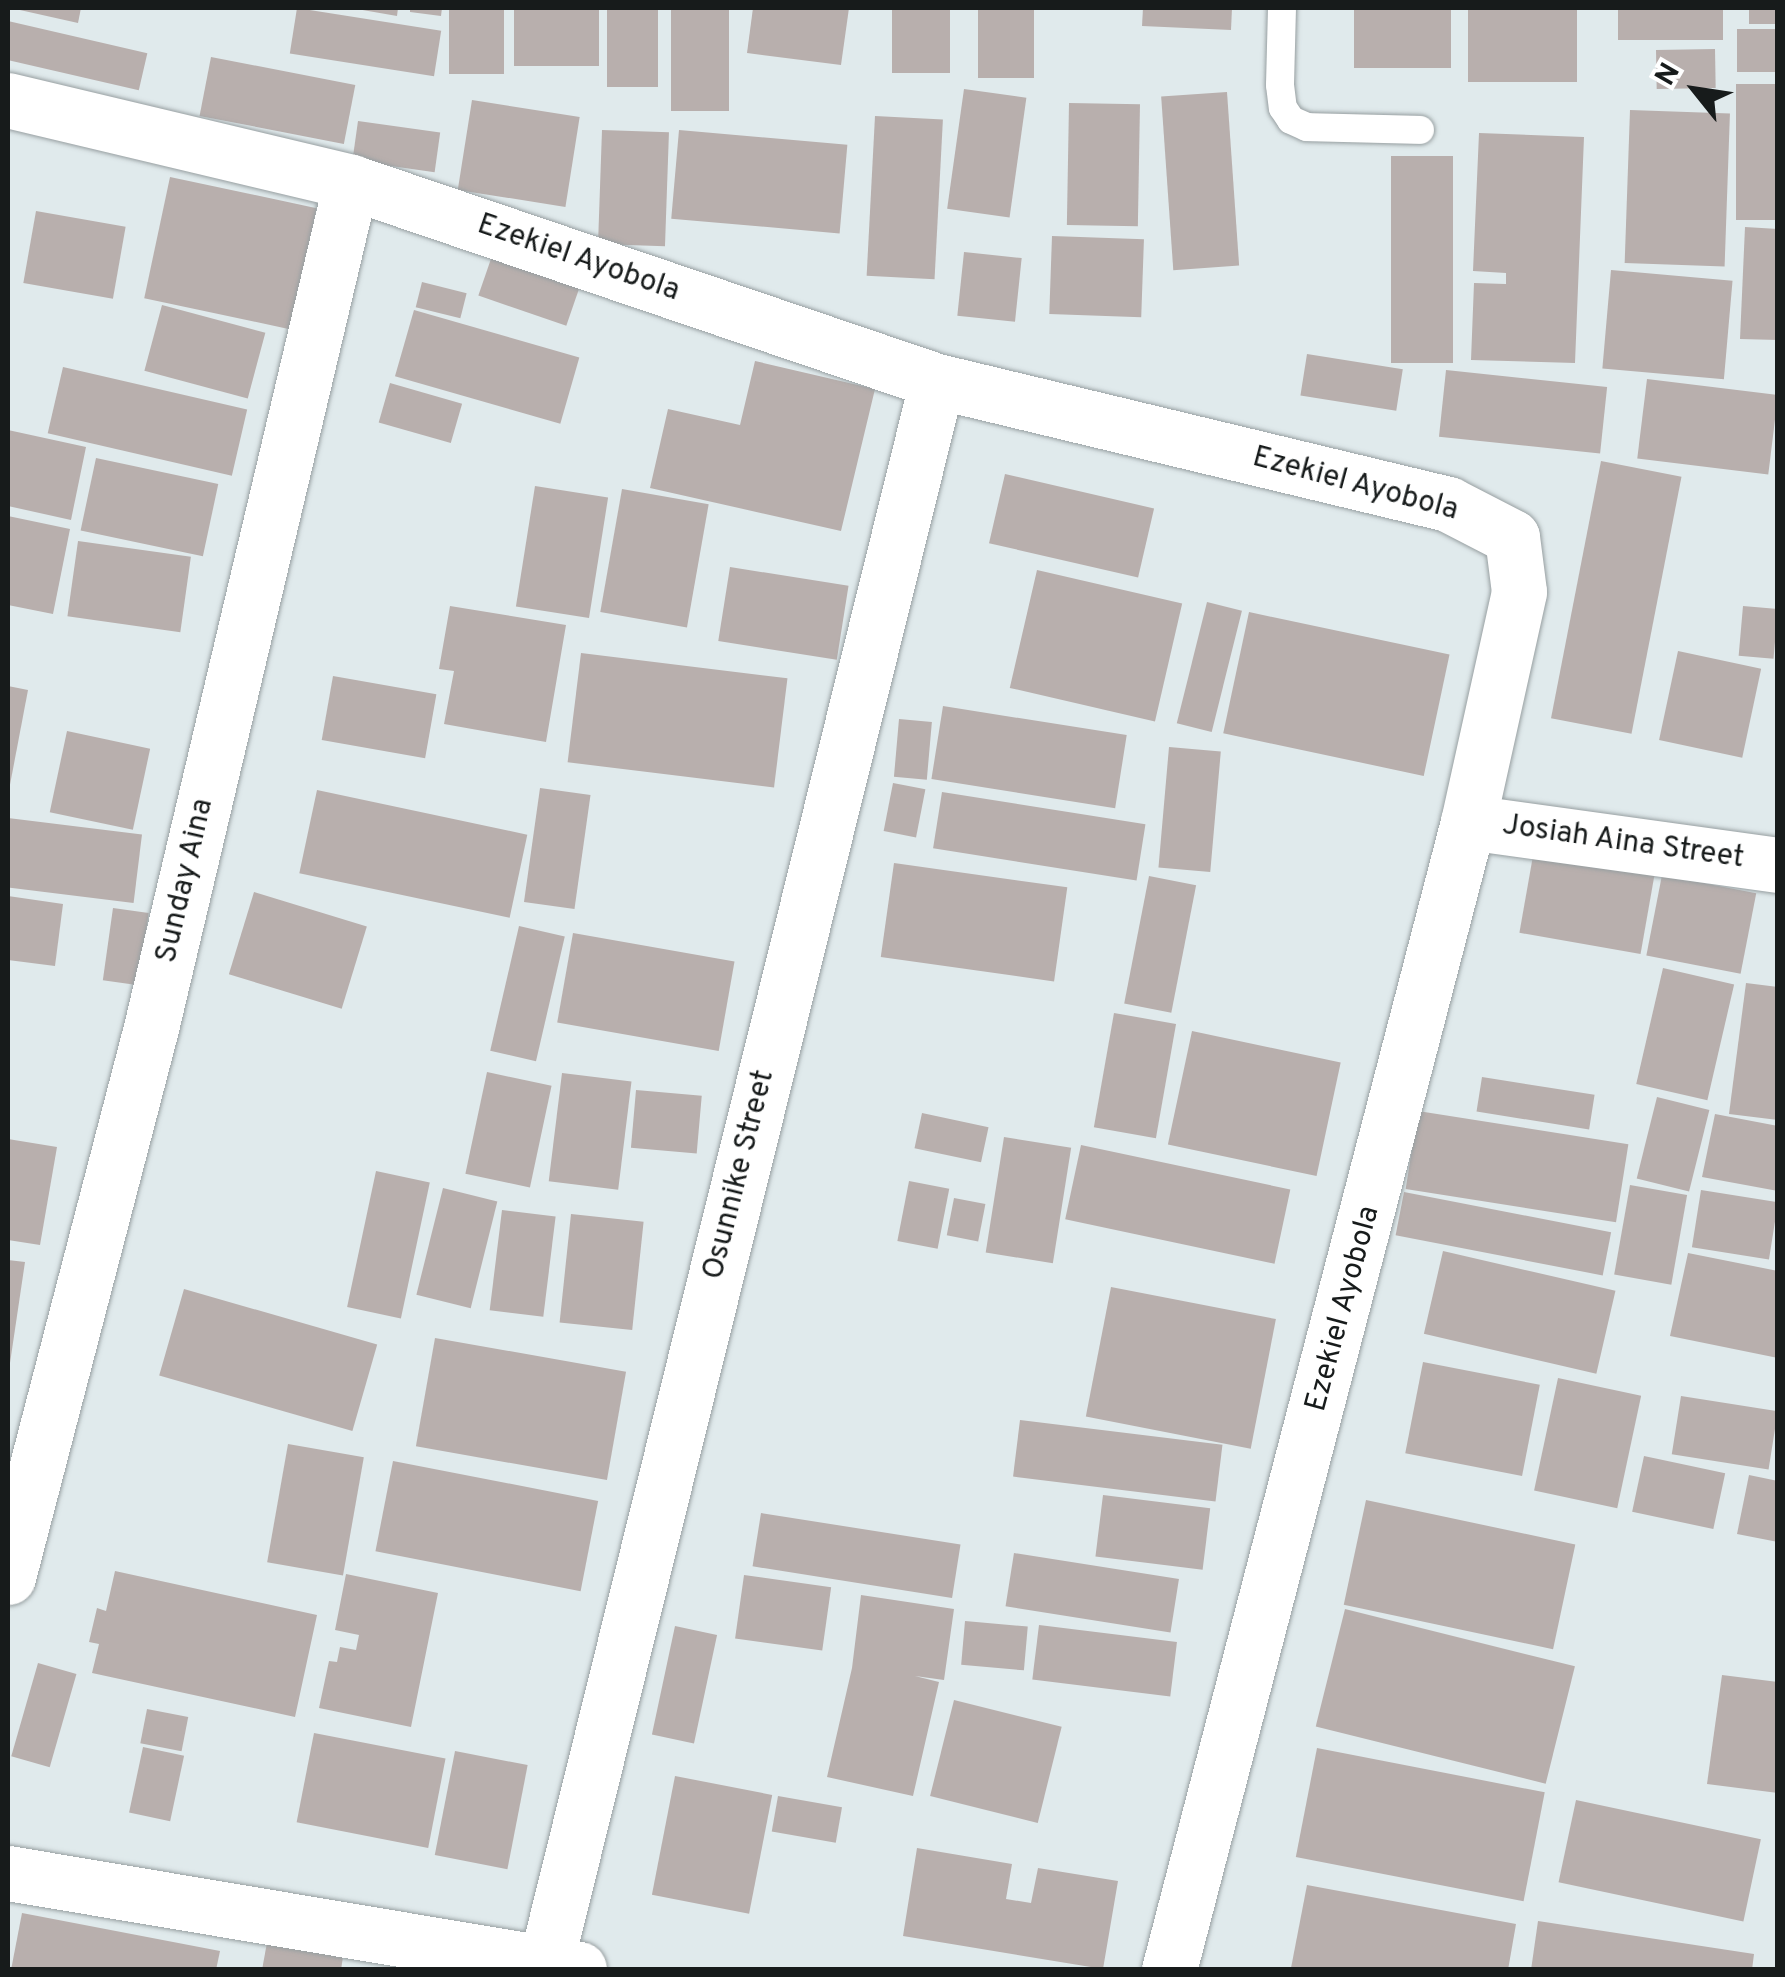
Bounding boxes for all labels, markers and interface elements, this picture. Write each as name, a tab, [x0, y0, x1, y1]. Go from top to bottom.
north arrow	[1645, 40, 1745, 140]
text: N	[1648, 57, 1690, 93]
street label: Ezekiel Ayobola	[472, 207, 684, 311]
street label: Ezekiel Ayobola	[1248, 440, 1462, 530]
street label: Sunday Aina	[149, 795, 223, 967]
street label: Josiah Aina Street	[1499, 808, 1747, 878]
street label: Osunnike Street	[697, 1067, 783, 1283]
street label: Ezekiel Ayobola	[1299, 1202, 1389, 1416]

